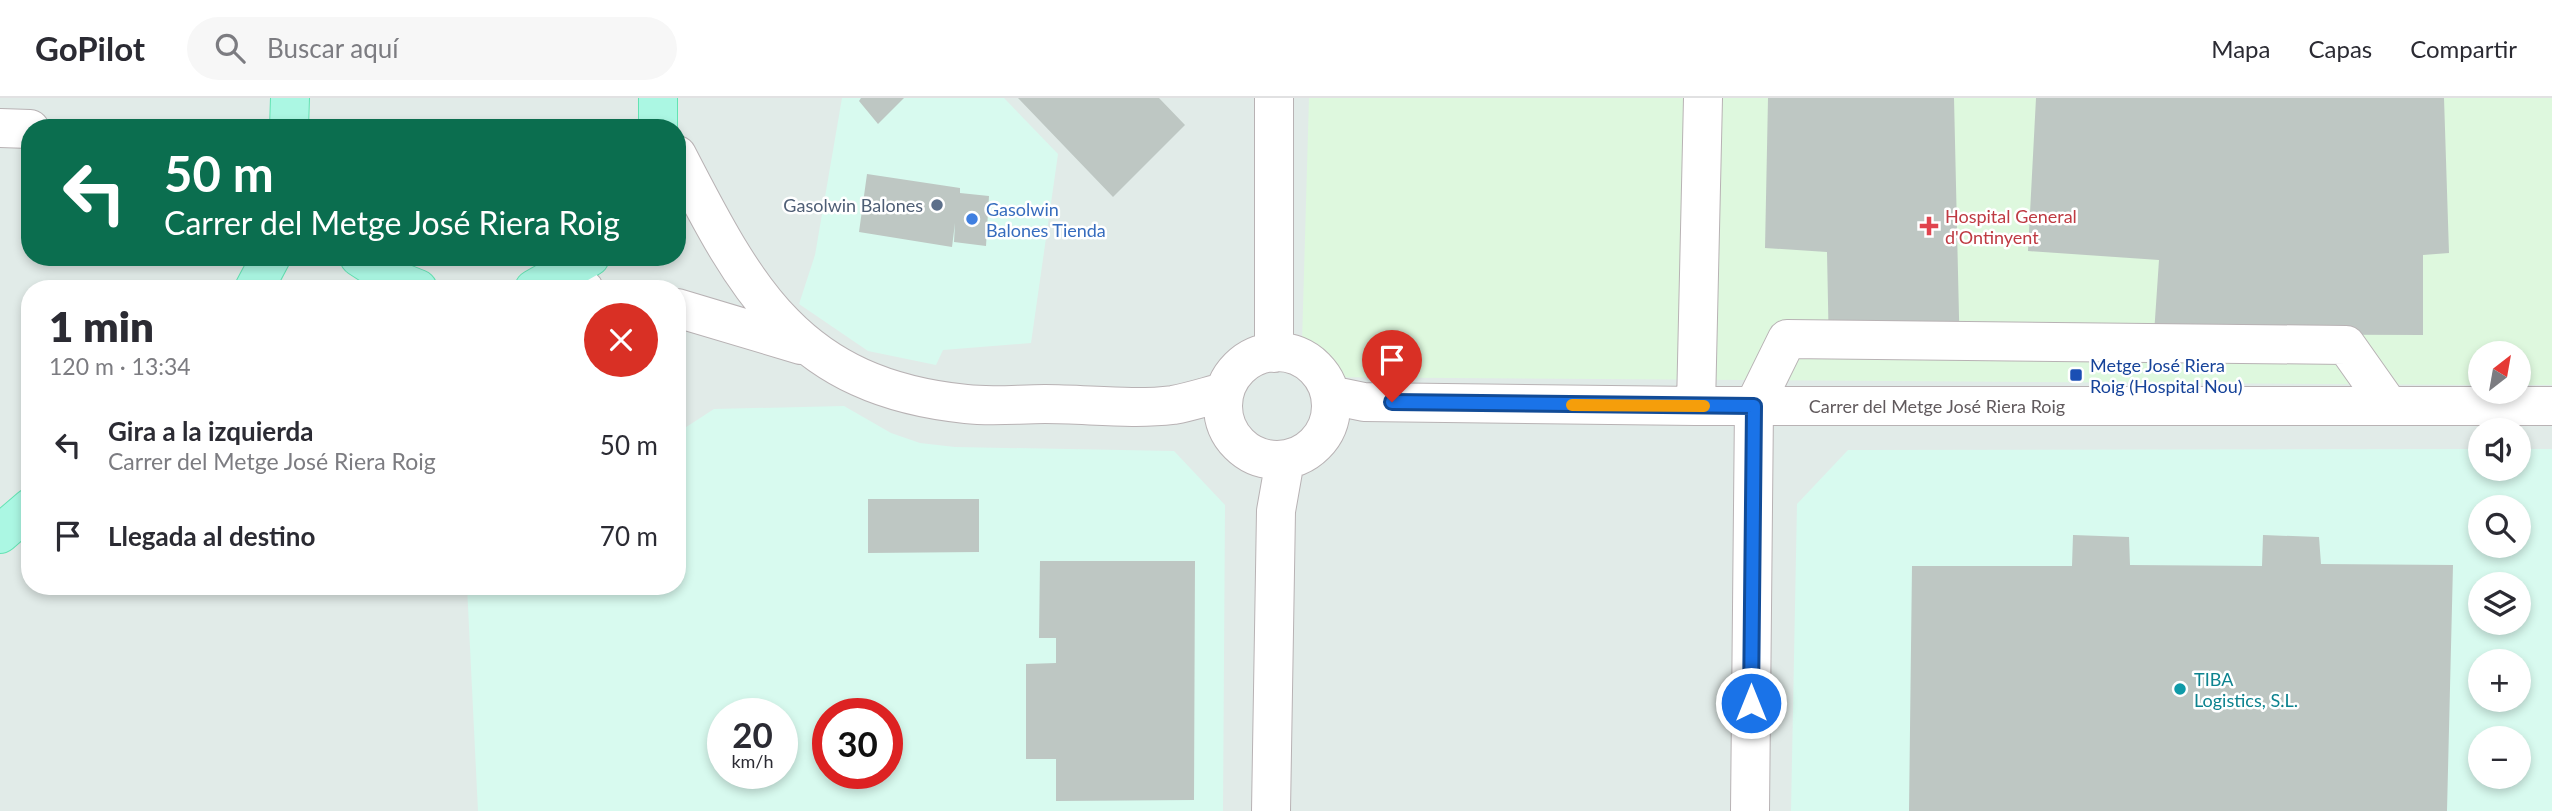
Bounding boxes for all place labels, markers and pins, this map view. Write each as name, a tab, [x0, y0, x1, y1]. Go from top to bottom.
place label: Gasolwin Balones	[783, 194, 923, 216]
marker: Gasolwin Balones	[929, 197, 945, 213]
place label: Gasolwin Balones Tienda	[986, 198, 1106, 241]
place label: Hospital General d'Ontinyent	[1945, 205, 2077, 248]
marker: Gasolwin Balones Tienda	[964, 211, 980, 227]
marker: Hospital General d'Ontinyent	[1919, 216, 1939, 236]
pin	[1362, 330, 1422, 402]
place label: Metge José Riera Roig (Hospital Nou)	[2090, 354, 2243, 397]
marker: Metge José Riera Roig (Hospital Nou)	[2068, 367, 2084, 383]
place label: TIBA Logistics, S.L.	[2194, 668, 2298, 711]
marker: TIBA Logistics, S.L.	[2172, 681, 2188, 697]

